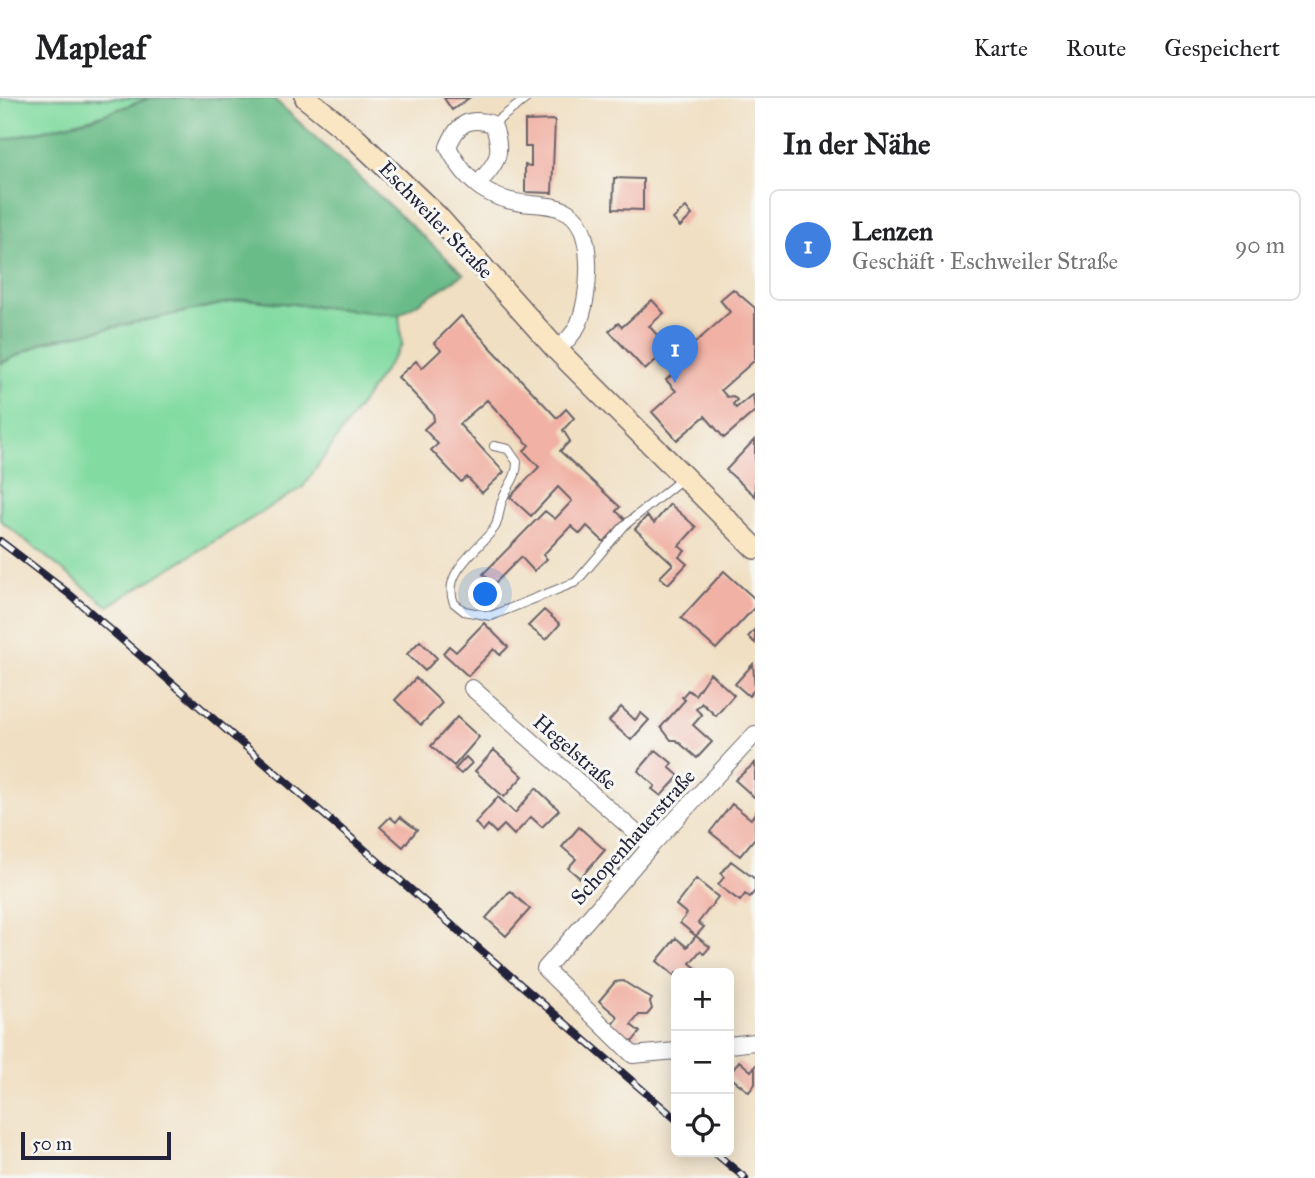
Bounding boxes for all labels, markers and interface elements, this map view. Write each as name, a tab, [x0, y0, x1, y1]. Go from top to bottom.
text: Mapleaf	[35, 28, 147, 68]
text: Karte	[973, 33, 1028, 63]
text: Route	[1066, 33, 1126, 63]
text: Gespeichert	[1164, 33, 1280, 63]
text: In der Nähe	[783, 126, 931, 162]
street label: Eschweiler Straße	[373, 156, 499, 285]
text: Lenzen	[852, 215, 933, 247]
text: 1	[803, 231, 813, 259]
text: 90 m	[1235, 231, 1285, 259]
text: Geschäft · Eschweiler Straße	[852, 247, 1118, 275]
pin: 1	[652, 325, 698, 383]
your location	[468, 577, 502, 611]
street label: Hegelstraße	[528, 709, 622, 796]
street label: Schopenhauerstraße	[565, 764, 701, 910]
map controls	[671, 968, 734, 1157]
button: +	[671, 968, 734, 1031]
button: −	[671, 1031, 734, 1094]
button: locate	[671, 1094, 734, 1157]
scale bar	[21, 1129, 172, 1161]
text: 50 m	[32, 1132, 72, 1155]

